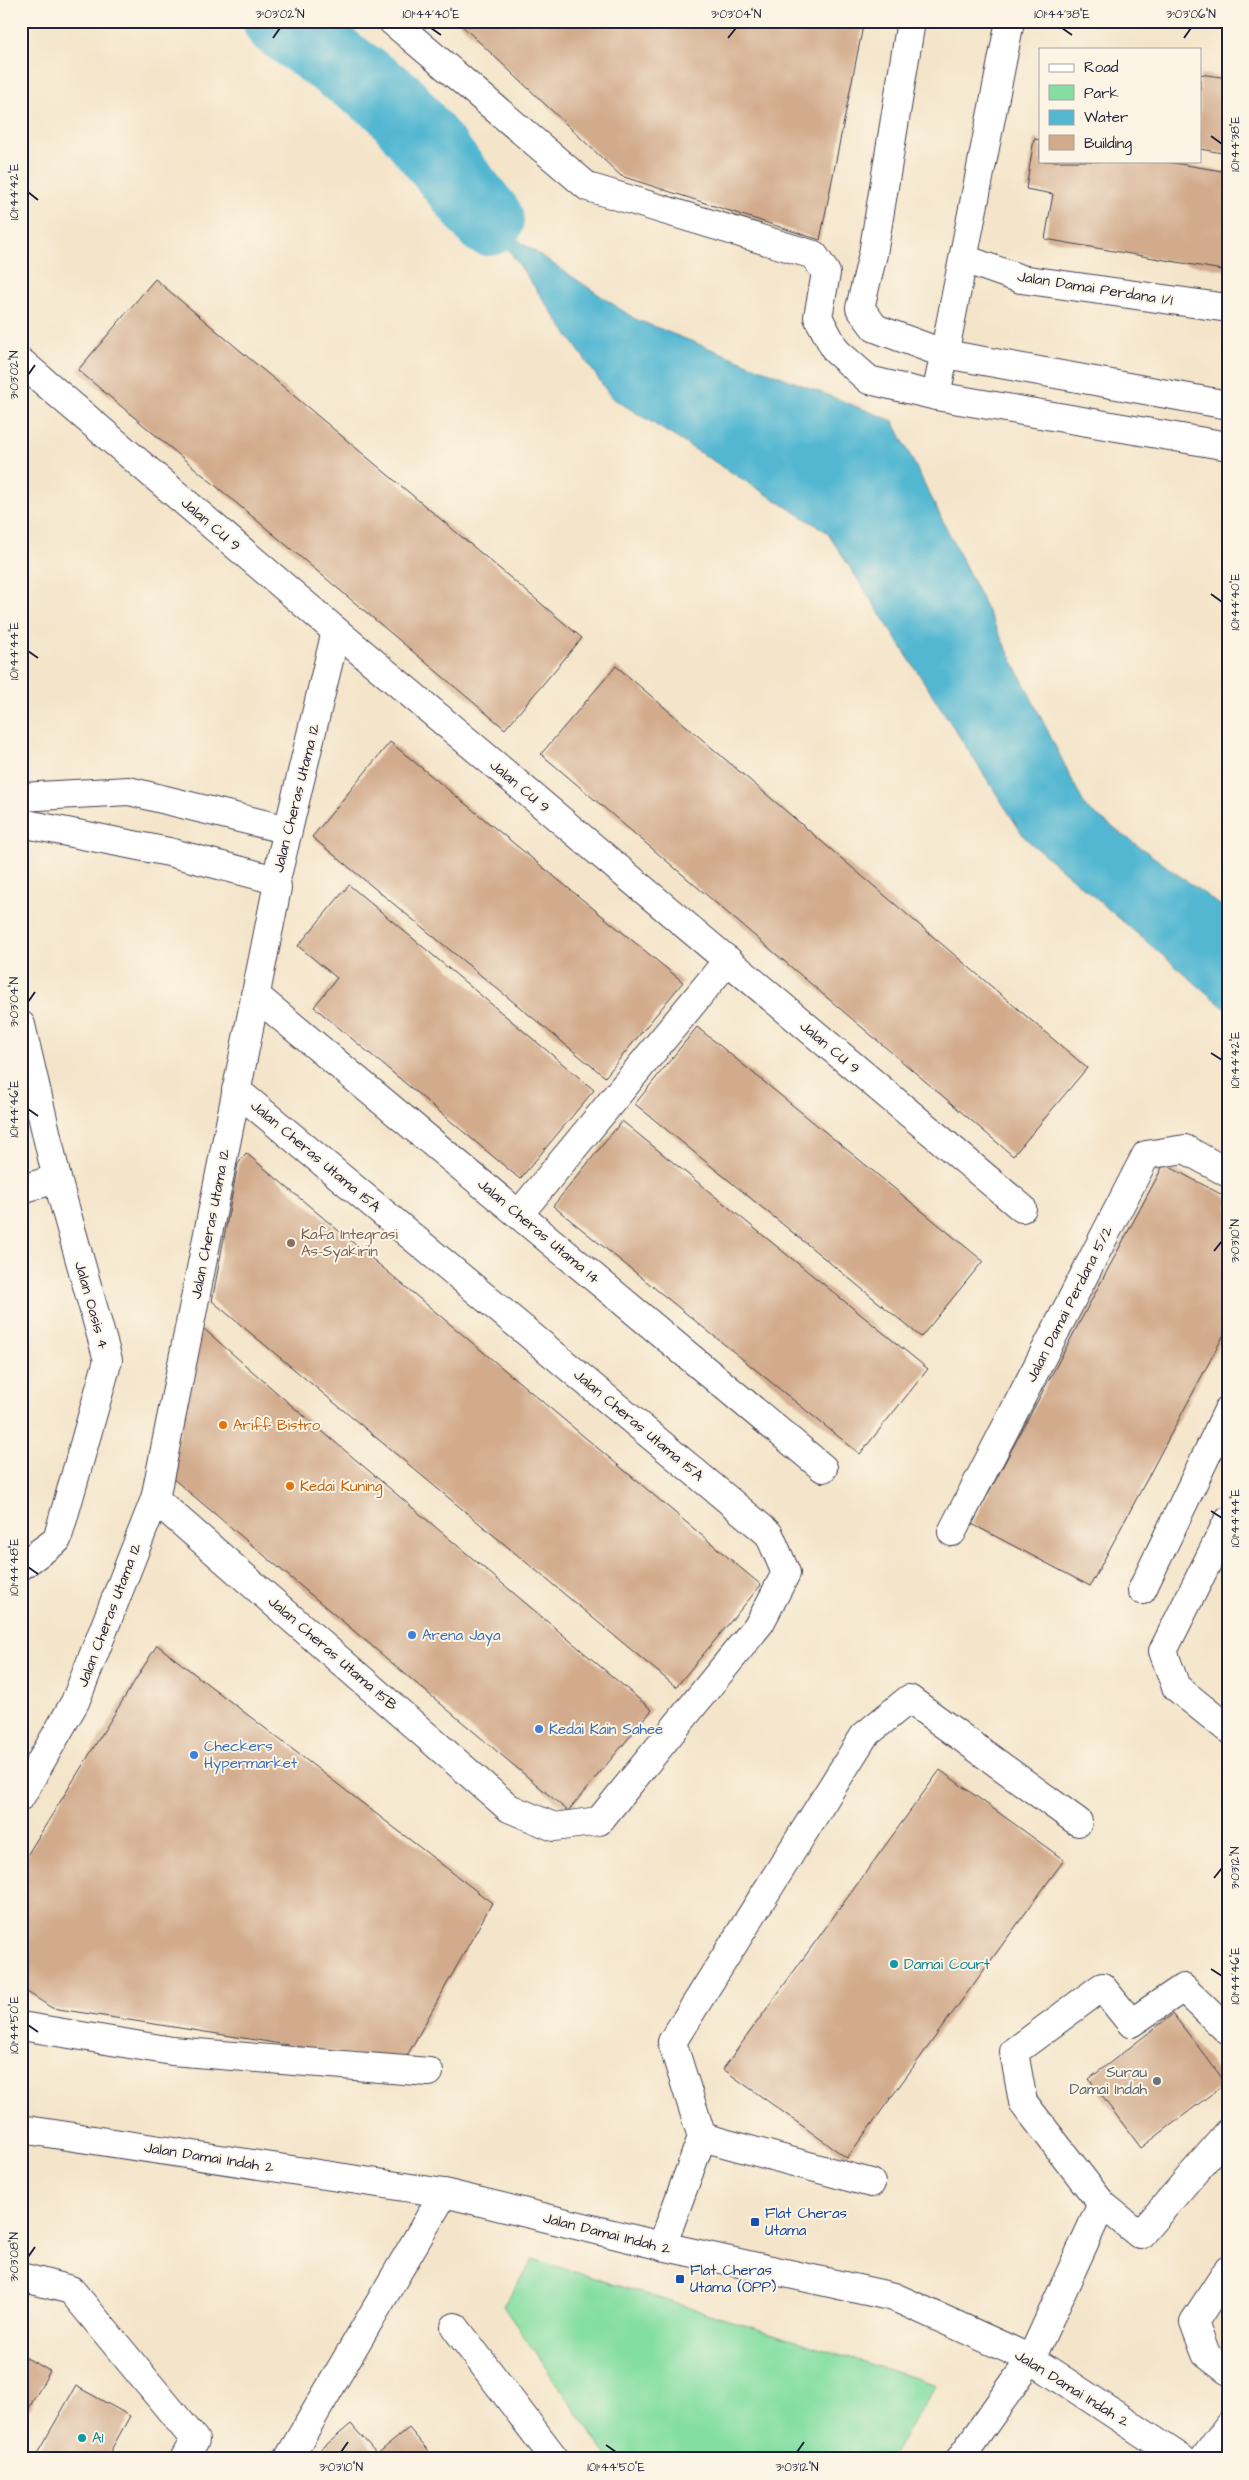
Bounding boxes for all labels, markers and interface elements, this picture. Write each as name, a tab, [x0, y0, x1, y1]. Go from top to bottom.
text: 3°03'02"N	[255, 6, 305, 23]
text: 101°44'40"E	[402, 6, 460, 23]
text: 3°03'04"N	[711, 6, 762, 23]
text: 101°44'38"E	[1034, 6, 1090, 23]
text: 3°03'06"N	[1166, 6, 1216, 23]
legend	[1039, 48, 1202, 162]
text: Road	[1084, 57, 1119, 78]
text: Park	[1084, 83, 1119, 104]
text: Water	[1084, 107, 1128, 128]
text: 101°44'38"E	[1227, 116, 1244, 172]
text: Building	[1084, 133, 1132, 155]
text: 101°44'42"E	[6, 164, 23, 220]
street label: Jalan Damai Perdana 1/1	[1016, 266, 1174, 311]
text: 3°03'02"N	[6, 350, 23, 400]
street label: Jalan CU 9	[176, 493, 245, 556]
text: 101°44'40"E	[1227, 573, 1244, 631]
text: 101°44'44"E	[6, 622, 23, 680]
street label: Jalan Cheras Utama 12	[268, 721, 325, 875]
street label: Jalan CU 9	[485, 755, 554, 818]
text: 3°03'04"N	[6, 976, 23, 1027]
street label: Jalan CU 9	[795, 1016, 864, 1079]
text: 101°44'42"E	[1227, 1032, 1244, 1088]
text: 101°44'46"E	[6, 1080, 23, 1138]
street label: Jalan Cheras Utama 15A	[246, 1096, 386, 1217]
street label: Jalan Cheras Utama 12	[186, 1147, 235, 1301]
street label: Jalan Cheras Utama 14	[473, 1174, 605, 1289]
text: 3°03'10"N	[1227, 1219, 1244, 1263]
street label: Jalan Damai Perdana 5/2	[1021, 1222, 1118, 1386]
place label: Kafa Integrasi As-Syakirin	[301, 1224, 398, 1263]
marker: Kafa Integrasi As-Syakirin	[285, 1237, 297, 1249]
street label: Jalan Oasis 4	[69, 1259, 114, 1351]
street label: Jalan Cheras Utama 15A	[569, 1365, 709, 1486]
place label: Ariff Bistro	[233, 1415, 321, 1436]
marker: Ariff Bistro	[217, 1419, 229, 1431]
place label: Kedai Kuning	[300, 1476, 383, 1498]
marker: Kedai Kuning	[284, 1480, 296, 1492]
text: 101°44'44"E	[1227, 1489, 1244, 1547]
text: 101°44'48"E	[6, 1538, 23, 1596]
street label: Jalan Cheras Utama 12	[72, 1540, 147, 1690]
street label: Jalan Cheras Utama 15B	[263, 1591, 402, 1716]
place label: Arena Jaya	[422, 1625, 501, 1647]
marker: Arena Jaya	[406, 1629, 418, 1641]
place label: Kedai Kain Sahee	[549, 1719, 663, 1740]
marker: Kedai Kain Sahee	[533, 1723, 545, 1735]
place label: Checkers Hypermarket	[204, 1736, 297, 1775]
marker: Checkers Hypermarket	[188, 1749, 200, 1761]
text: 3°03'12"N	[1227, 1846, 1244, 1890]
text: 101°44'46"E	[1227, 1947, 1244, 2005]
place label: Damai Court	[904, 1954, 990, 1975]
marker: Damai Court	[888, 1958, 900, 1970]
text: 101°44'50"E	[6, 1996, 23, 2054]
place label: Surau Damai Indah	[1070, 2062, 1148, 2100]
marker: Surau Damai Indah	[1151, 2075, 1163, 2087]
street label: Jalan Damai Indah 2	[143, 2137, 276, 2178]
place label: Flat Cheras Utama	[765, 2203, 848, 2241]
street label: Jalan Damai Indah 2	[541, 2207, 673, 2260]
marker: Flat Cheras Utama	[749, 2216, 761, 2228]
text: 3°03'08"N	[6, 2231, 23, 2282]
place label: Flat Cheras Utama (OPP)	[690, 2260, 776, 2298]
marker: Flat Cheras Utama (OPP)	[674, 2273, 686, 2285]
street label: Jalan Damai Indah 2	[1011, 2345, 1133, 2432]
place label: A1	[92, 2428, 104, 2449]
marker: A1	[76, 2432, 88, 2444]
text: 3°03'10"N	[319, 2459, 363, 2476]
text: 101°44'50"E	[587, 2459, 645, 2476]
text: 3°03'12"N	[775, 2459, 819, 2476]

